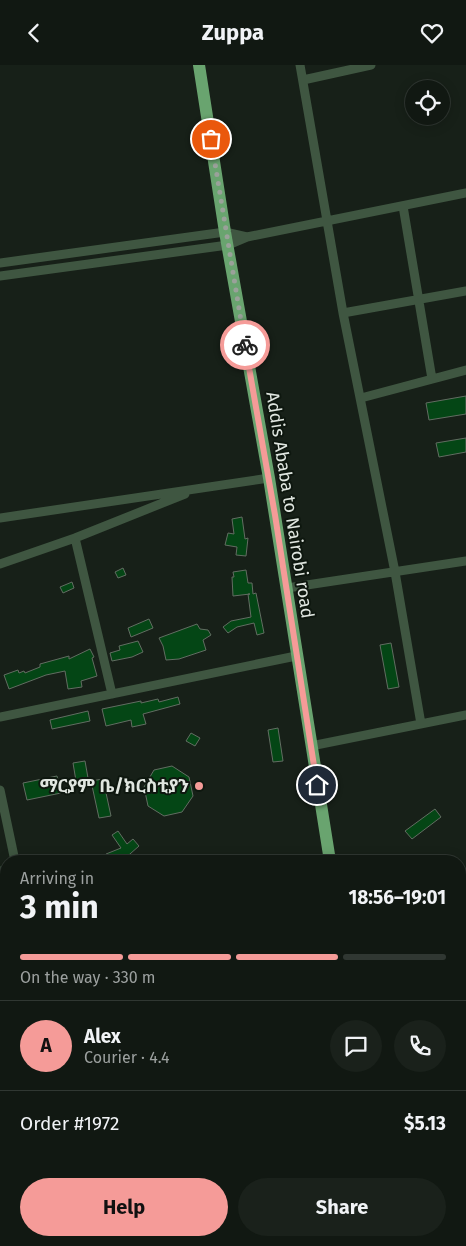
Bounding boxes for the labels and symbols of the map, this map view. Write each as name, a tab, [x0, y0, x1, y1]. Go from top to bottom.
pin	[190, 118, 232, 160]
courier	[220, 320, 270, 370]
street label: Addis Ababa to Nairobi road	[261, 390, 319, 620]
pin	[296, 764, 338, 806]
place label: ማርያም ቤ/ክርስቲያን	[40, 775, 189, 797]
marker: ማርያም ቤ/ክርስቲያን	[193, 780, 205, 792]

